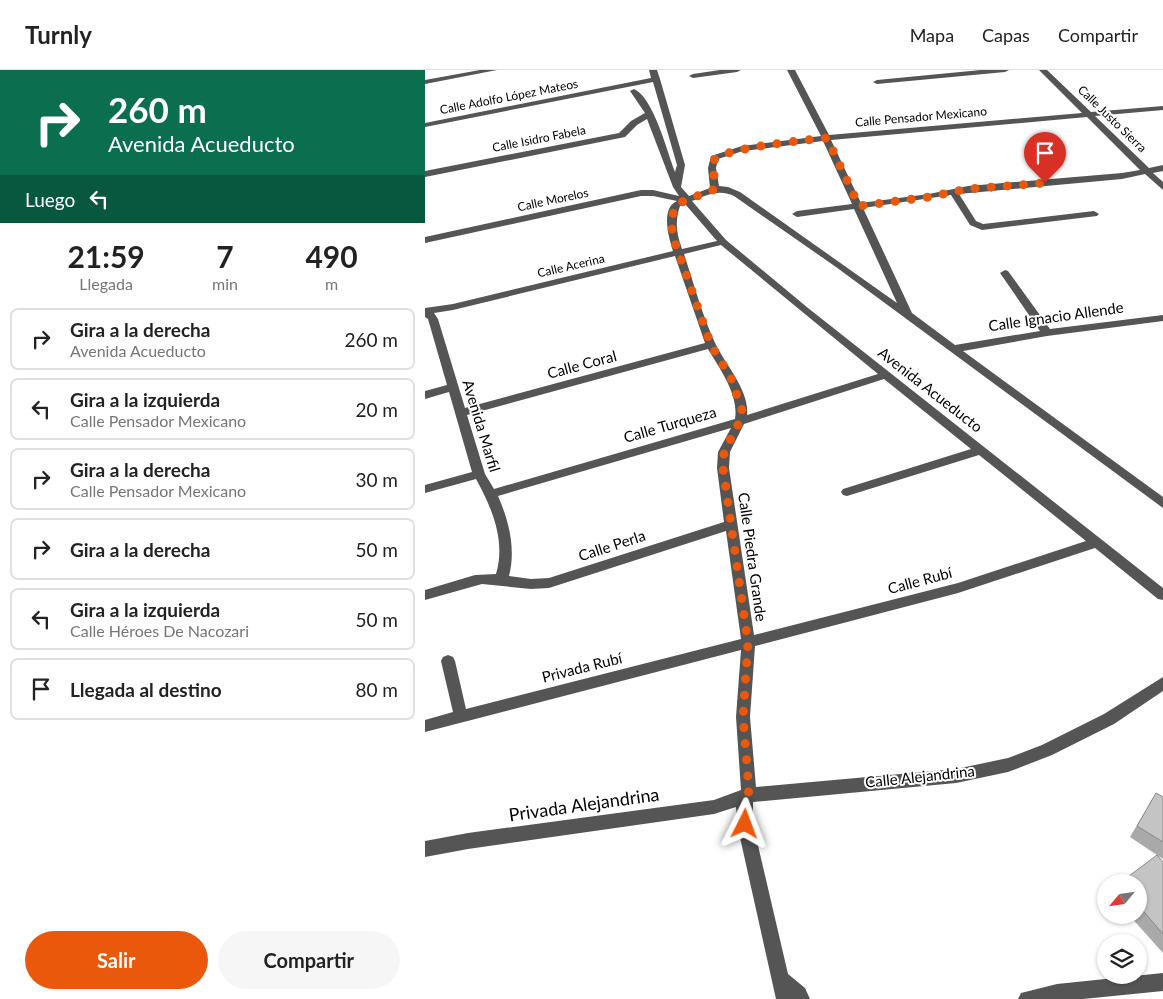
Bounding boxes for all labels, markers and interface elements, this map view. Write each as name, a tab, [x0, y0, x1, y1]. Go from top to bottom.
text: Turnly	[25, 20, 92, 49]
text: Mapa	[910, 24, 954, 46]
text: Capas	[982, 24, 1030, 46]
text: Compartir	[1058, 24, 1138, 46]
street label: Calle Adolfo López Mateos	[439, 76, 579, 117]
street label: Calle Justo Sierra	[1075, 82, 1150, 155]
text: 260 m	[108, 88, 207, 130]
icon: right	[25, 90, 90, 155]
street label: Calle Pensador Mexicano	[854, 103, 988, 130]
street label: Calle Isidro Fabela	[491, 122, 587, 155]
text: Avenida Acueducto	[108, 130, 295, 157]
pin	[1024, 132, 1066, 183]
icon: arrive	[1031, 139, 1059, 167]
icon: left	[85, 185, 113, 213]
street label: Calle Morelos	[516, 185, 590, 214]
text: Luego	[25, 188, 75, 211]
text: 21:59	[67, 238, 145, 274]
text: 7	[216, 238, 234, 274]
text: 490	[305, 238, 358, 274]
street label: Calle Acerina	[536, 250, 606, 281]
text: Llegada	[79, 274, 133, 293]
text: min	[212, 274, 238, 293]
text: m	[325, 274, 338, 293]
street label: Calle Ignacio Allende	[987, 298, 1125, 334]
text: Gira a la derecha	[70, 318, 210, 341]
icon: right	[27, 325, 55, 353]
text: 260 m	[344, 328, 398, 351]
text: Avenida Acueducto	[70, 341, 206, 360]
street label: Avenida Acueducto	[875, 343, 986, 436]
street label: Calle Coral	[545, 346, 618, 382]
street label: Avenida Marfil	[459, 377, 505, 474]
text: Gira a la izquierda	[70, 388, 220, 411]
icon: left	[27, 395, 55, 423]
text: 20 m	[355, 398, 398, 421]
street label: Calle Turqueza	[621, 402, 718, 446]
text: Calle Pensador Mexicano	[70, 411, 246, 430]
text: Gira a la derecha	[70, 458, 210, 481]
icon: right	[27, 465, 55, 493]
text: 30 m	[355, 468, 398, 491]
text: Calle Pensador Mexicano	[70, 481, 246, 500]
street label: Calle Piedra Grande	[735, 491, 771, 623]
street label: Calle Perla	[576, 526, 647, 564]
icon: right	[27, 535, 55, 563]
text: Gira a la derecha	[70, 538, 210, 561]
text: 50 m	[355, 538, 398, 561]
street label: Calle Rubí	[886, 562, 955, 597]
text: Gira a la izquierda	[70, 598, 220, 621]
icon: left	[27, 605, 55, 633]
text: 50 m	[355, 608, 398, 631]
text: Calle Héroes De Nacozari	[70, 621, 249, 640]
street label: Privada Rubí	[540, 648, 625, 686]
icon: arrive	[27, 675, 55, 703]
text: Llegada al destino	[70, 678, 222, 701]
text: 80 m	[355, 678, 398, 701]
street label: Calle Alejandrina	[864, 761, 976, 791]
street label: Privada Alejandrina	[507, 783, 661, 825]
position arrow	[718, 797, 770, 849]
north arrow	[1097, 874, 1147, 924]
map controls	[1097, 874, 1147, 984]
button: Salir	[25, 931, 208, 989]
button: Compartir	[218, 931, 400, 989]
button: layers	[1097, 934, 1147, 984]

